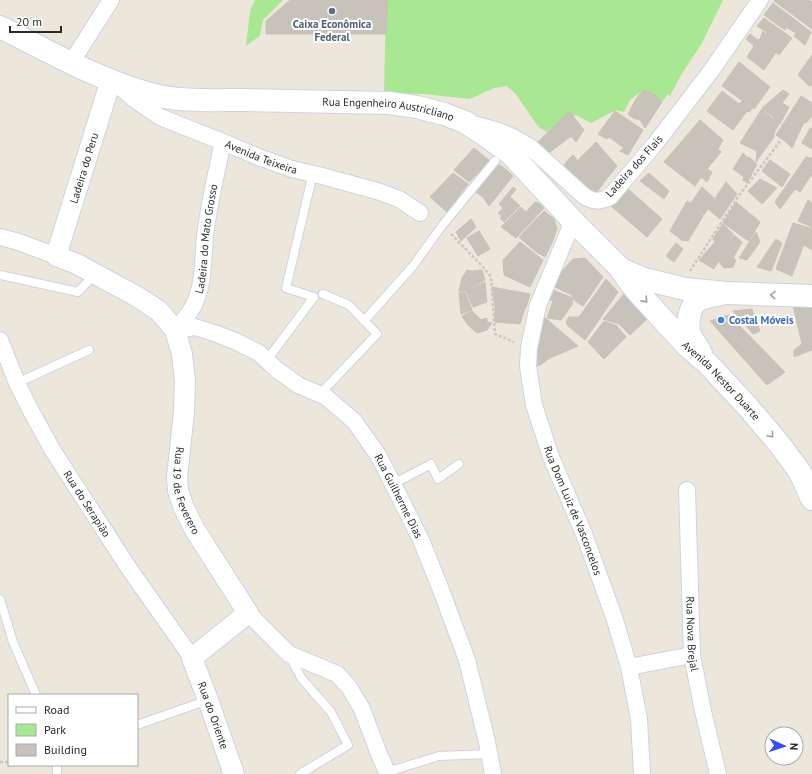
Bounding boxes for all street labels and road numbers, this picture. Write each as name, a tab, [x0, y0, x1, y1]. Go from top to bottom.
street label: Rua Engenheiro Austricliano	[322, 95, 456, 124]
street label: Ladeira do Peru	[67, 131, 101, 205]
street label: Ladeira dos Flais	[602, 132, 666, 200]
street label: Avenida Teixeira	[223, 137, 299, 177]
street label: Ladeira do Mato Grosso	[192, 183, 221, 295]
street label: Avenida Nestor Duarte	[679, 338, 763, 423]
street label: Rua Dom Luiz de Vasconcelos	[541, 444, 605, 577]
street label: Rua 19 de Feverero	[170, 446, 203, 537]
street label: Rua Guilherme Dias	[372, 451, 426, 541]
street label: Rua do Serapião	[60, 468, 114, 540]
street label: Rua Nova Brejal	[683, 596, 702, 673]
street label: Rua do Oriente	[195, 680, 232, 751]

